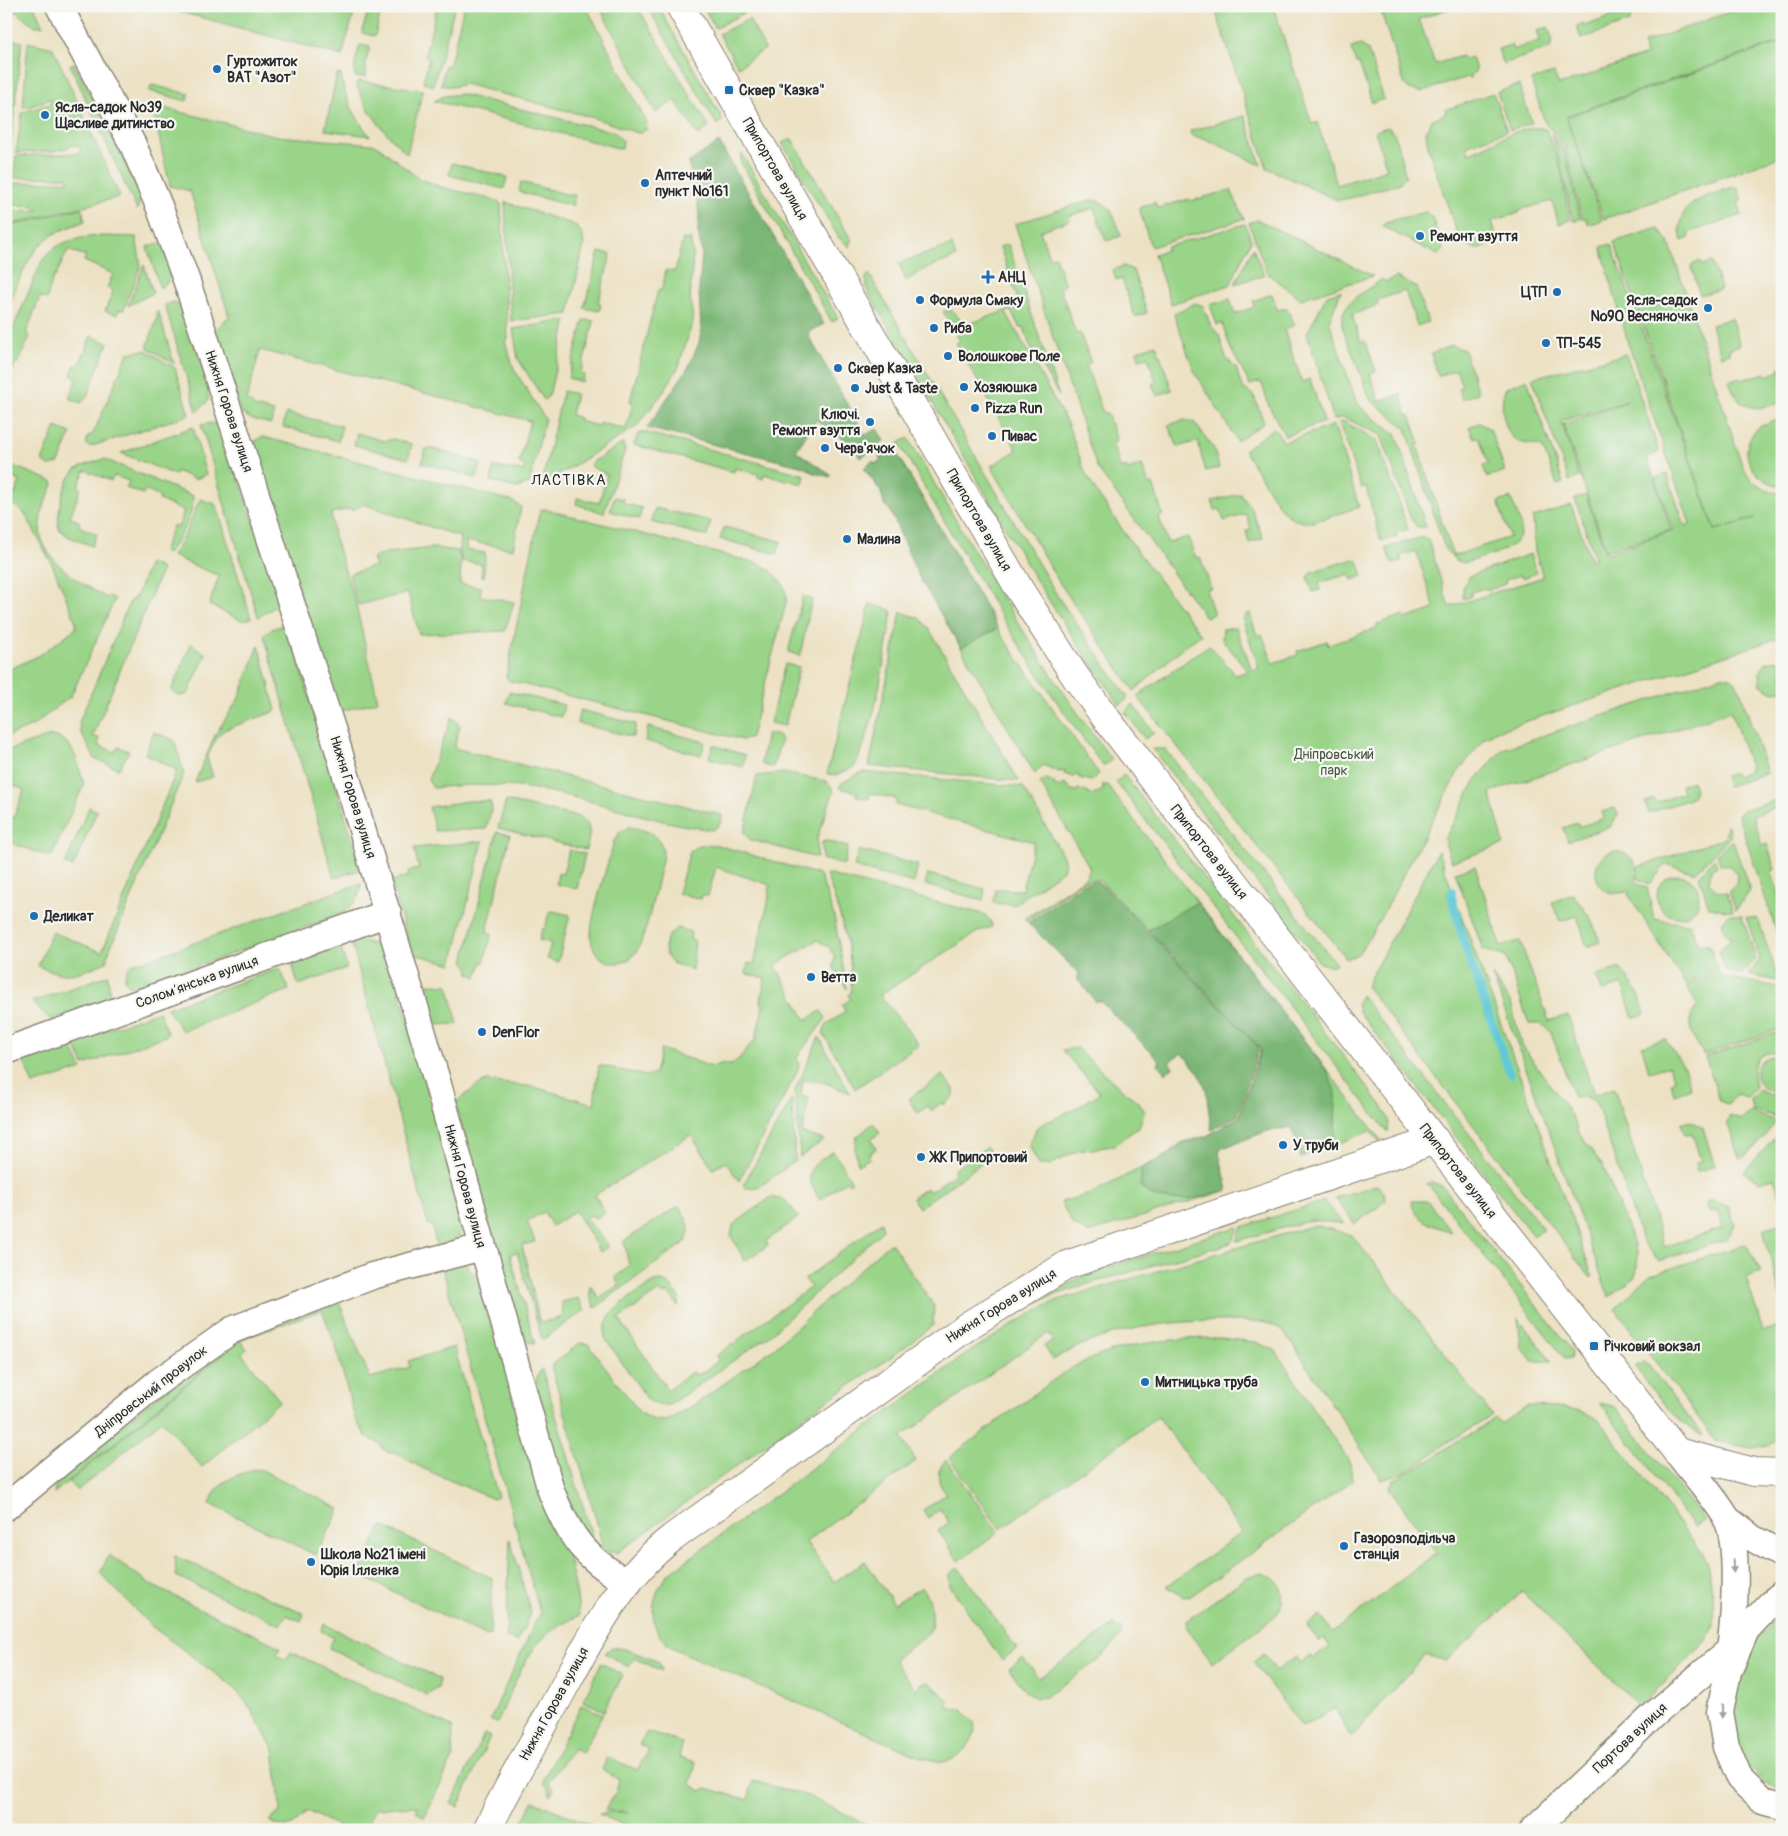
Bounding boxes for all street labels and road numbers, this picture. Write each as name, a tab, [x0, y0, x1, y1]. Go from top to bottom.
street label: Припортова вулиця	[739, 115, 811, 223]
street label: Нижня Горова вулиця	[201, 348, 257, 474]
street label: Припортова вулиця	[943, 466, 1015, 574]
street label: Нижня Горова вулиця	[326, 734, 380, 860]
street label: Припортова вулиця	[1167, 801, 1251, 903]
street label: Соломʼянська вулиця	[133, 952, 261, 1012]
street label: Припортова вулиця	[1416, 1120, 1500, 1222]
street label: Нижня Горова вулиця	[440, 1122, 490, 1250]
street label: Нижня Горова вулиця	[943, 1265, 1059, 1347]
street label: Дніпровський провулок	[90, 1342, 211, 1441]
street label: Нижня Горова вулиця	[516, 1644, 592, 1764]
street label: Портова вулиця	[1589, 1699, 1671, 1777]

